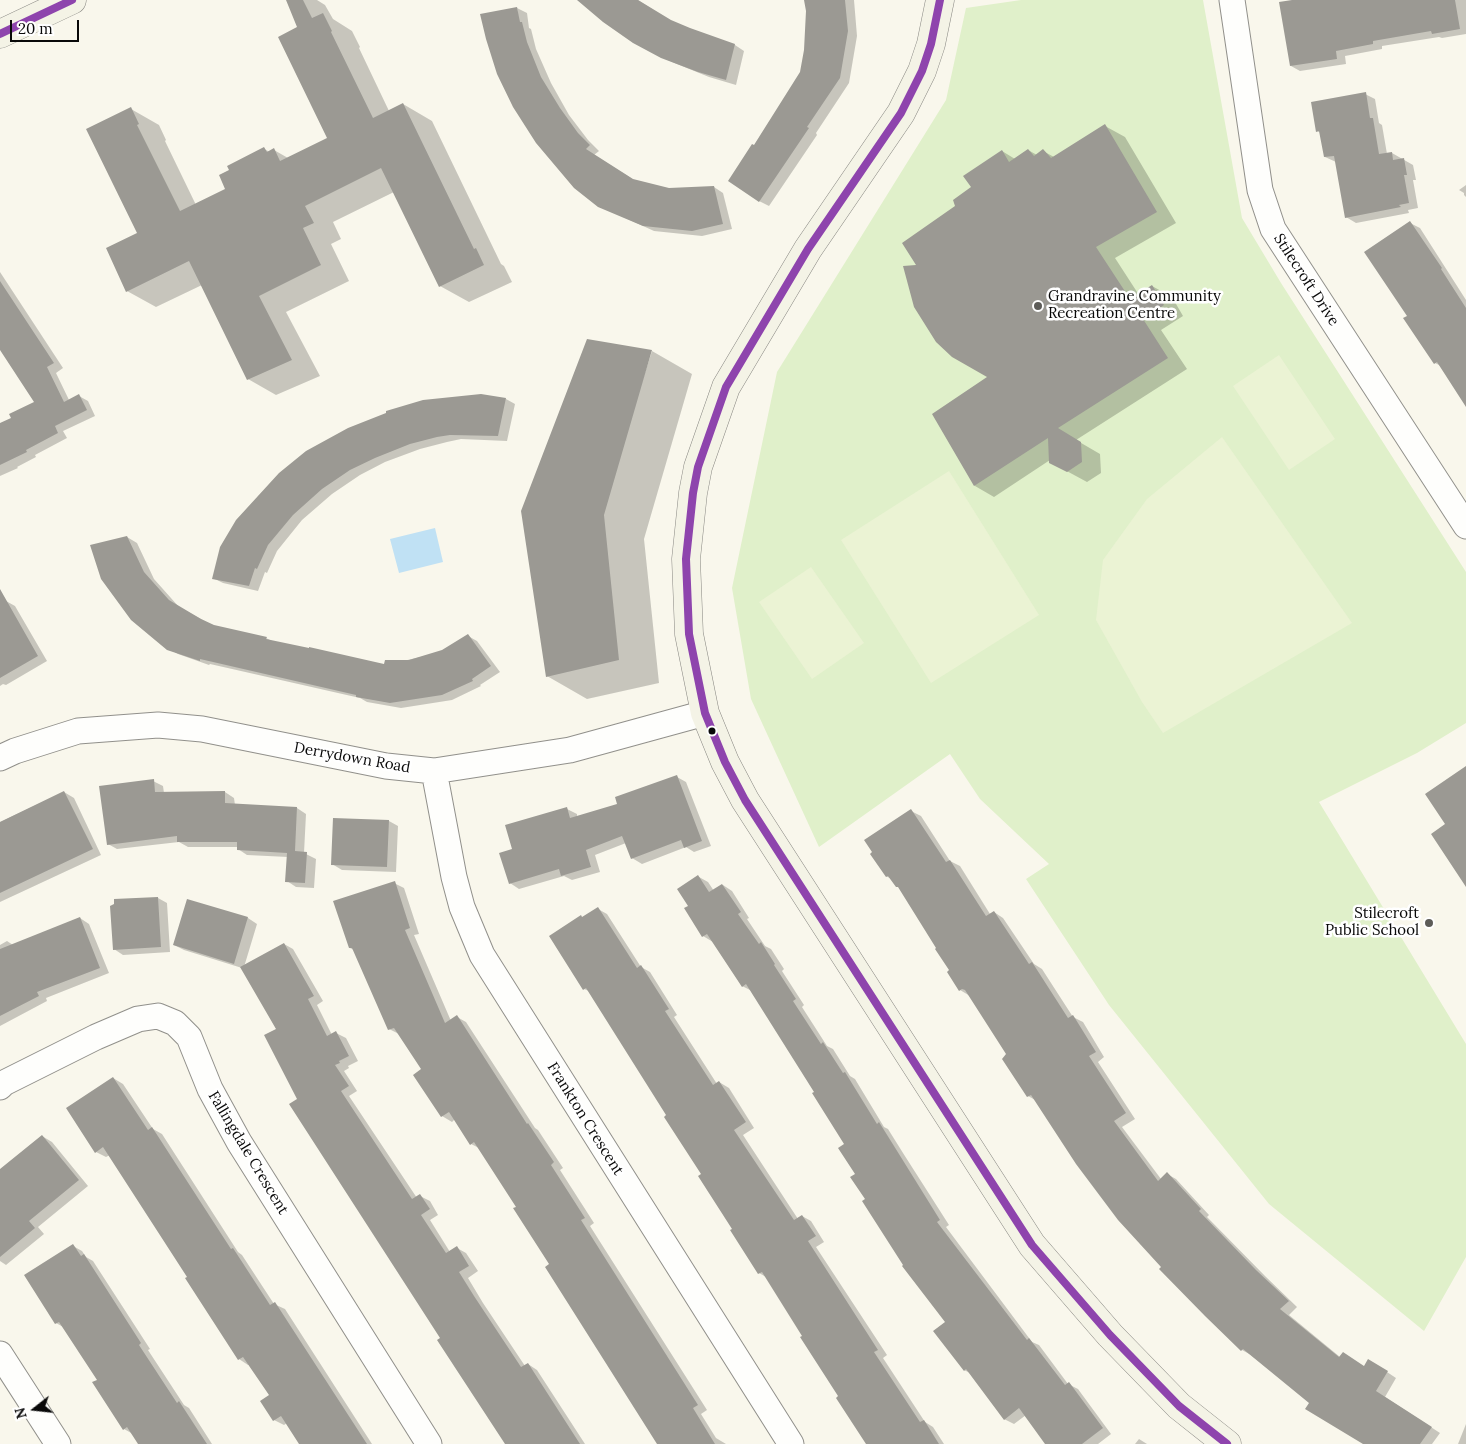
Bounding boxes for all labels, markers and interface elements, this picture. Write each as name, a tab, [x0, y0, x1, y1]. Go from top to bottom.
scale bar	[12, 10, 81, 42]
text: 20 m	[18, 19, 53, 38]
street label: Stilecroft Drive	[1270, 231, 1342, 329]
place label: Grandravine Community Recreation Centre	[1048, 288, 1221, 323]
marker: Grandravine Community Recreation Centre	[1032, 300, 1044, 312]
unlabelled marker	[707, 726, 717, 736]
street label: Derrydown Road	[292, 739, 412, 777]
place label: Stilecroft Public School	[1325, 905, 1419, 940]
marker: Stilecroft Public School	[1423, 917, 1435, 929]
street label: Frankton Crescent	[543, 1059, 627, 1179]
street label: Fallingdale Crescent	[204, 1088, 292, 1218]
north arrow	[10, 1384, 60, 1434]
text: N	[10, 1405, 31, 1421]

